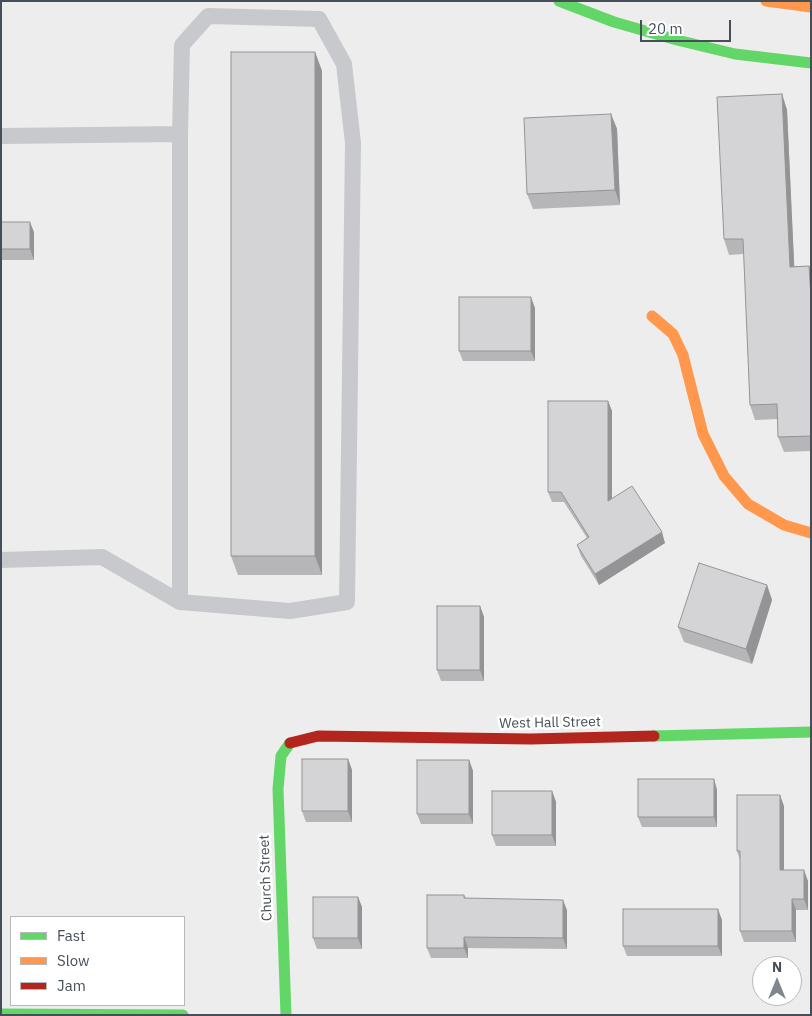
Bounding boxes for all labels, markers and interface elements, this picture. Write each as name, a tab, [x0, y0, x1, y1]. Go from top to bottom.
scale bar	[642, 10, 733, 42]
text: 20 m	[648, 19, 683, 38]
street label: West Hall Street	[499, 714, 601, 732]
street label: Church Street	[256, 835, 276, 921]
legend	[10, 916, 185, 1006]
text: Fast	[57, 926, 85, 945]
text: Slow	[57, 951, 90, 970]
north arrow	[752, 956, 802, 1006]
text: N	[772, 958, 782, 976]
text: Jam	[57, 976, 86, 995]

